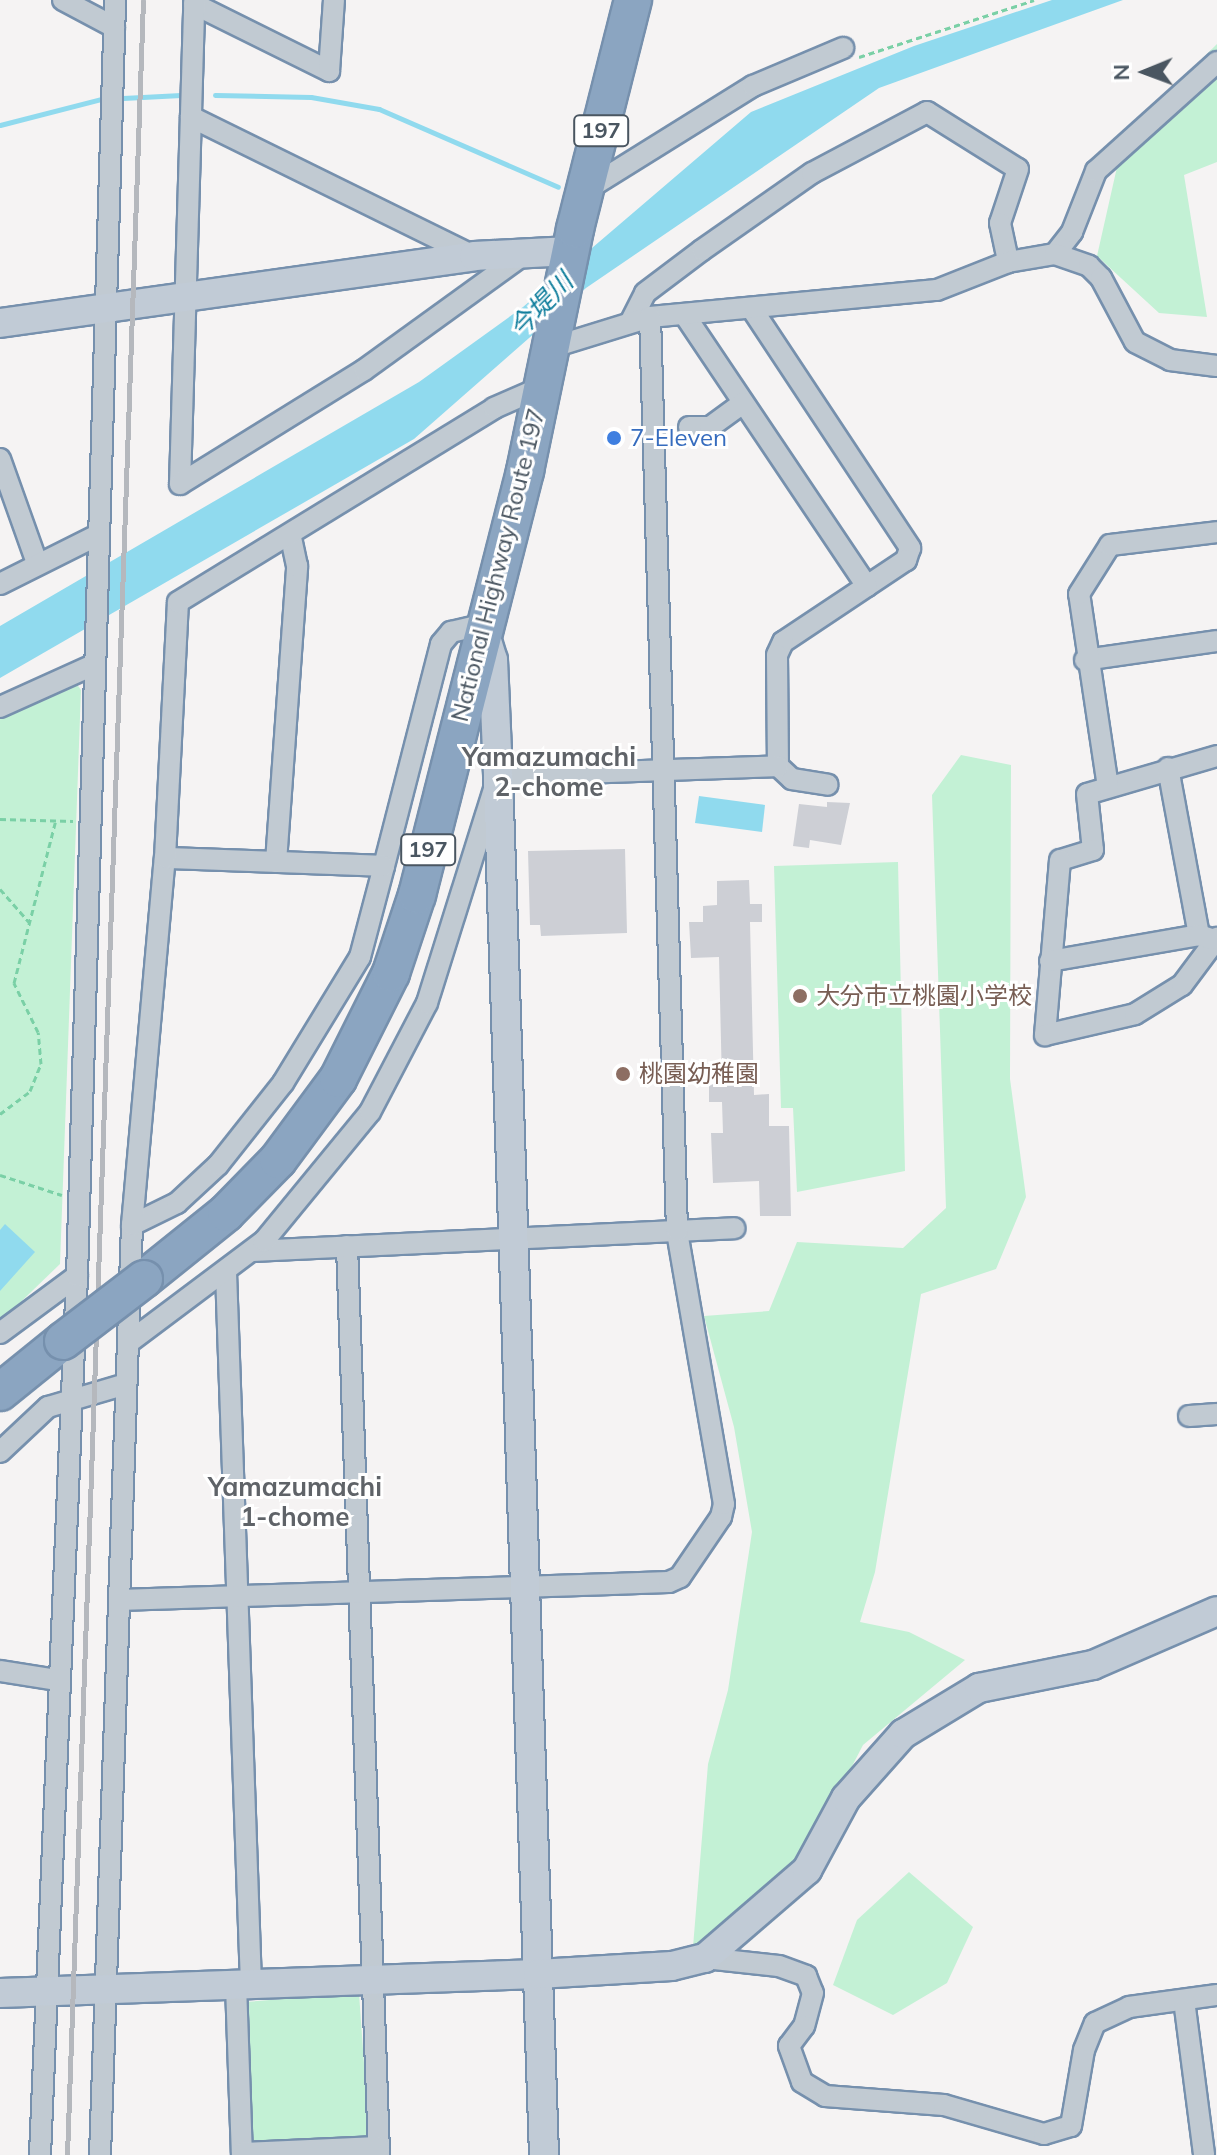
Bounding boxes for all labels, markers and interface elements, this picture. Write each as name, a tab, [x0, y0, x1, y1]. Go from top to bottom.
north arrow	[1105, 32, 1185, 112]
text: N	[1107, 64, 1135, 81]
road number: 197	[573, 113, 629, 149]
water label: 今堤川	[503, 266, 579, 344]
street label: National Highway Route 197	[445, 405, 551, 725]
place label: 7-Eleven	[630, 424, 727, 452]
marker: 7-Eleven	[605, 429, 623, 447]
district label: Yamazumachi 2-chome	[462, 741, 636, 802]
road number: 197	[400, 832, 456, 868]
place label: 大分市立桃園小学校	[816, 982, 1032, 1010]
marker: 大分市立桃園小学校	[791, 987, 809, 1005]
place label: 桃園幼稚園	[639, 1060, 759, 1088]
marker: 桃園幼稚園	[614, 1065, 632, 1083]
district label: Yamazumachi 1-chome	[208, 1471, 382, 1532]

